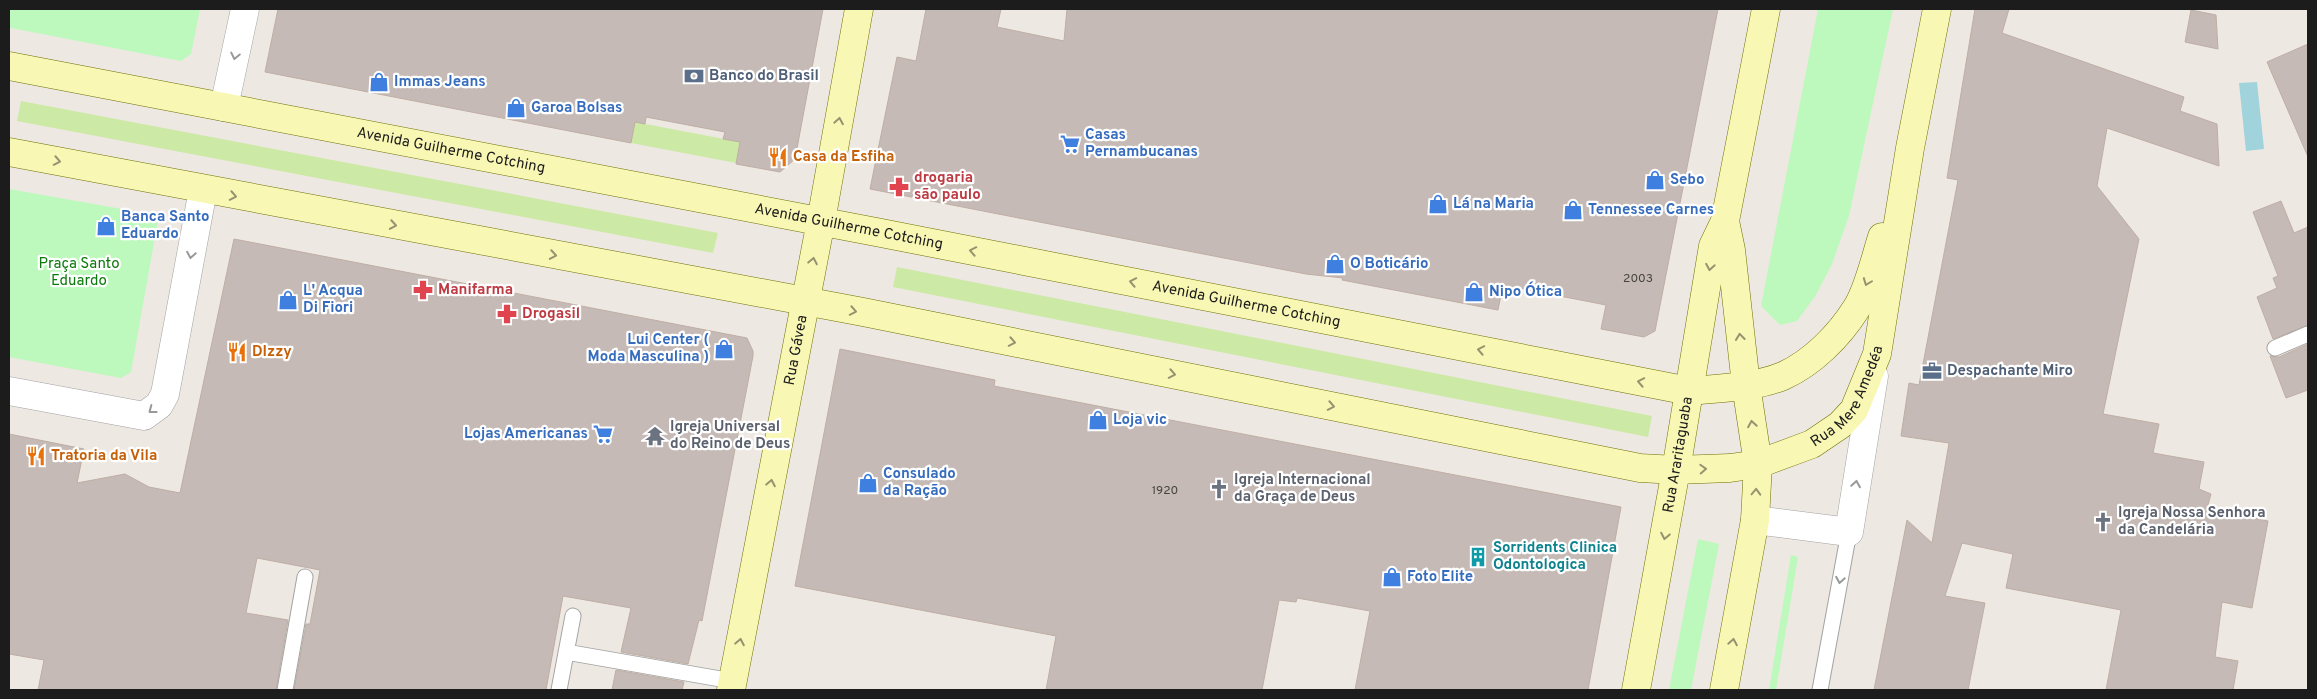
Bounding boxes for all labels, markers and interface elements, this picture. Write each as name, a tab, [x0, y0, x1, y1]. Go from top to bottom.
one-way arrow	[230, 52, 241, 61]
bank icon: Banco do Brasil	[683, 65, 705, 87]
place label: Banco do Brasil	[709, 67, 819, 86]
shop icon: Immas Jeans	[368, 71, 390, 93]
place label: Immas Jeans	[394, 73, 486, 92]
shop icon: Garoa Bolsas	[505, 97, 527, 119]
place label: Garoa Bolsas	[531, 99, 623, 118]
one-way arrow	[833, 117, 843, 126]
street label: Avenida Guilherme Cotching	[355, 123, 547, 178]
place label: Casas Pernambucanas	[1085, 126, 1198, 162]
supermarket icon: Casas Pernambucanas	[1059, 133, 1081, 155]
restaurant icon: Casa da Esfiha	[767, 146, 789, 168]
place label: Casa da Esfiha	[793, 148, 894, 167]
one-way arrow	[52, 156, 61, 166]
place label: drogaria são paulo	[914, 169, 981, 205]
shop icon: Sebo	[1644, 169, 1666, 191]
place label: Sebo	[1670, 171, 1705, 190]
pharmacy icon: drogaria são paulo	[888, 176, 910, 198]
one-way arrow	[229, 190, 238, 200]
shop icon: Lá na Maria	[1427, 193, 1449, 215]
place label: Lá na Maria	[1453, 195, 1534, 214]
street label: Avenida Guilherme Cotching	[753, 199, 945, 254]
shop icon: Tennessee Carnes	[1562, 199, 1584, 221]
place label: Tennessee Carnes	[1588, 201, 1714, 220]
place label: Banca Santo Eduardo	[121, 208, 210, 244]
shop icon: Banca Santo Eduardo	[95, 215, 117, 237]
one-way arrow	[389, 220, 397, 230]
one-way arrow	[969, 246, 978, 256]
one-way arrow	[548, 249, 557, 260]
one-way arrow	[186, 250, 196, 259]
shop icon: O Boticário	[1324, 253, 1346, 275]
park label: Praça Santo Eduardo	[38, 255, 120, 291]
place label: O Boticário	[1350, 255, 1429, 274]
one-way arrow	[807, 257, 818, 266]
one-way arrow	[1705, 263, 1715, 272]
house number: 2003	[1623, 271, 1653, 287]
one-way arrow	[1129, 277, 1137, 287]
street label: Avenida Guilherme Cotching	[1150, 277, 1342, 332]
one-way arrow	[1863, 278, 1873, 286]
pharmacy icon: Manifarma	[412, 279, 434, 301]
place label: Manifarma	[438, 281, 513, 300]
shop icon: Nipo Ótica	[1463, 281, 1485, 303]
place label: Nipo Ótica	[1489, 281, 1562, 302]
place label: L' Acqua Di Fiori	[303, 282, 363, 318]
shop icon: L' Acqua Di Fiori	[277, 289, 299, 311]
pharmacy icon: Drogasil	[496, 303, 518, 325]
place label: Drogasil	[522, 305, 580, 324]
one-way arrow	[849, 305, 857, 315]
street label: Rua Gávea	[780, 313, 812, 387]
place label: Lui Center ( Moda Masculina )	[588, 331, 709, 367]
one-way arrow	[1735, 332, 1746, 340]
one-way arrow	[1008, 337, 1017, 347]
shop icon: Lui Center ( Moda Masculina )	[713, 338, 735, 360]
restaurant icon: DIzzy	[226, 341, 248, 363]
place label: DIzzy	[252, 343, 292, 362]
one-way arrow	[1477, 345, 1486, 356]
street label: Rua Mere Amedéa	[1807, 345, 1888, 452]
office icon: Despachante Miro	[1921, 360, 1943, 382]
place label: Despachante Miro	[1947, 362, 2073, 381]
one-way arrow	[1167, 369, 1176, 379]
one-way arrow	[1636, 377, 1645, 387]
street label: Rua Araritaguaba	[1659, 395, 1697, 514]
one-way arrow	[1327, 401, 1335, 411]
one-way arrow	[149, 404, 158, 413]
shop icon: Loja vic	[1087, 409, 1109, 431]
place label: Loja vic	[1113, 411, 1167, 430]
place label: Igreja Universal do Reino de Deus	[670, 418, 790, 454]
one-way arrow	[1747, 420, 1757, 429]
supermarket icon: Lojas Americanas	[592, 423, 614, 445]
place label: Lojas Americanas	[464, 425, 588, 444]
temple icon: Igreja Universal do Reino de Deus	[644, 425, 666, 447]
restaurant icon: Tratoria da Vila	[25, 445, 47, 467]
place label: Tratoria da Vila	[51, 447, 157, 466]
one-way arrow	[1700, 464, 1708, 475]
place label: Consulado da Ração	[883, 465, 956, 501]
place label: Igreja Internacional da Graça de Deus	[1234, 471, 1371, 507]
shop icon: Consulado da Ração	[857, 472, 879, 494]
one-way arrow	[765, 478, 775, 487]
church icon: Igreja Internacional da Graça de Deus	[1208, 478, 1230, 500]
one-way arrow	[1851, 480, 1861, 488]
house number: 1920	[1152, 483, 1178, 499]
one-way arrow	[1751, 487, 1762, 495]
place label: Igreja Nossa Senhora da Candelária	[2118, 504, 2266, 540]
church icon: Igreja Nossa Senhora da Candelária	[2092, 511, 2114, 533]
one-way arrow	[1660, 531, 1670, 540]
place label: Sorridents Clinica Odontologica	[1493, 539, 1617, 575]
building icon: Sorridents Clinica Odontologica	[1467, 546, 1489, 568]
shop icon: Foto Elite	[1381, 566, 1403, 588]
place label: Foto Elite	[1407, 568, 1473, 587]
one-way arrow	[1836, 576, 1846, 584]
one-way arrow	[734, 638, 745, 647]
one-way arrow	[1727, 638, 1737, 647]

